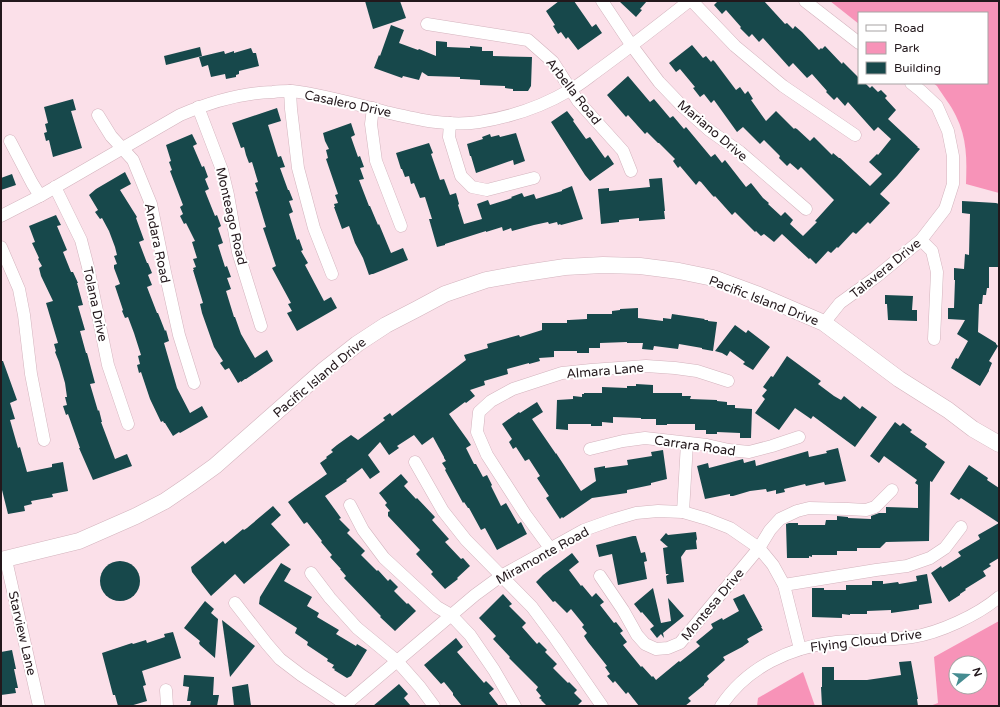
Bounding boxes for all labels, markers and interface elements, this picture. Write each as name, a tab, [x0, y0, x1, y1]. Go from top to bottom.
legend	[858, 12, 988, 84]
text: Road	[894, 21, 924, 35]
text: Park	[894, 41, 920, 55]
street label: Arbella Road	[542, 55, 604, 128]
text: Building	[894, 61, 941, 75]
street label: Casalero Drive	[303, 87, 393, 121]
street label: Mariano Drive	[674, 97, 751, 165]
street label: Monteago Road	[212, 166, 250, 267]
street label: Andara Road	[141, 202, 173, 285]
street label: Talavera Drive	[847, 235, 924, 302]
street label: Tolana Drive	[79, 265, 111, 343]
street label: Pacific Island Drive	[706, 273, 821, 329]
street label: Pacific Island Drive	[270, 334, 369, 421]
street label: Almara Lane	[566, 360, 645, 382]
street label: Carrara Road	[653, 432, 737, 460]
street label: Miramonte Road	[493, 524, 592, 588]
street label: Montesa Drive	[678, 565, 748, 644]
street label: Starview Lane	[5, 589, 40, 677]
street label: Flying Cloud Drive	[809, 626, 923, 656]
north arrow	[948, 655, 988, 695]
text: N	[969, 666, 985, 678]

